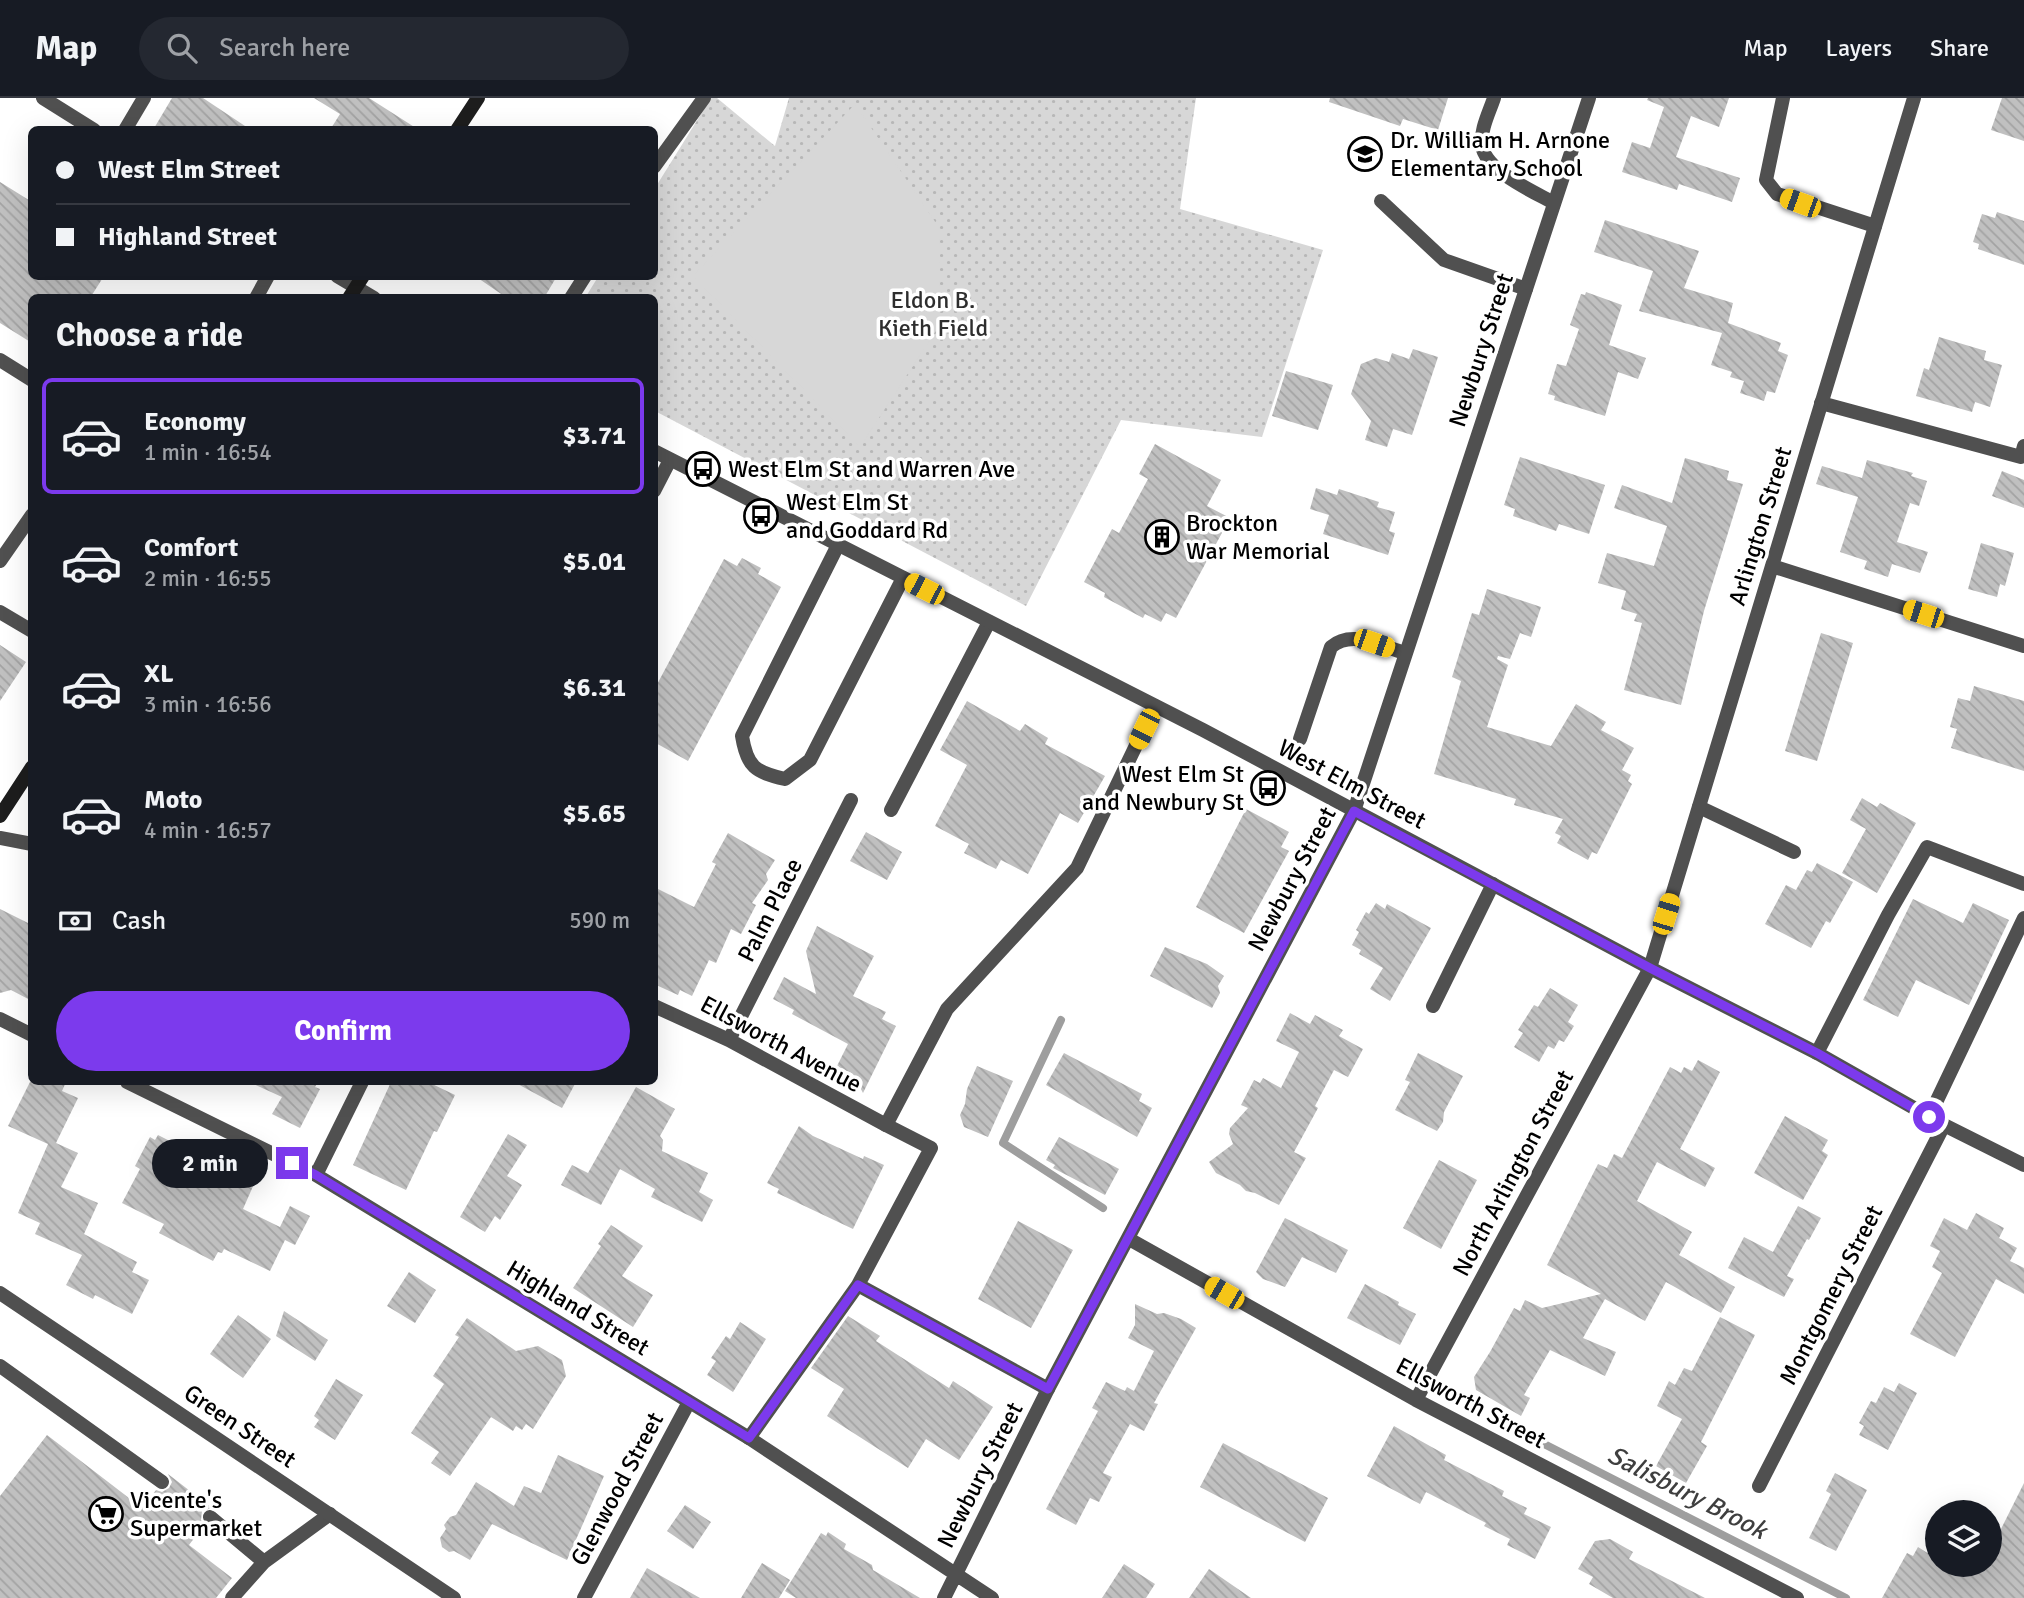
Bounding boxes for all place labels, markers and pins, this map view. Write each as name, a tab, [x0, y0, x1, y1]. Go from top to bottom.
place label: Dr. William H. Arnone Elementary School	[1390, 125, 1610, 183]
school or university icon: Dr. William H. Arnone Elementary School	[1346, 135, 1384, 173]
bus stop icon: West Elm St and Warren Ave	[684, 450, 722, 488]
place label: West Elm St and Warren Ave	[728, 454, 1015, 484]
place label: West Elm St and Goddard Rd	[786, 487, 948, 545]
bus stop icon: West Elm St and Goddard Rd	[742, 497, 780, 535]
place label: Brockton War Memorial	[1186, 508, 1330, 566]
building icon: Brockton War Memorial	[1143, 518, 1181, 556]
place label: West Elm St and Newbury St	[1082, 759, 1244, 817]
bus stop icon: West Elm St and Newbury St	[1249, 769, 1287, 807]
place label: Vicente's Supermarket	[130, 1485, 262, 1543]
supermarket icon: Vicente's Supermarket	[87, 1495, 125, 1533]

